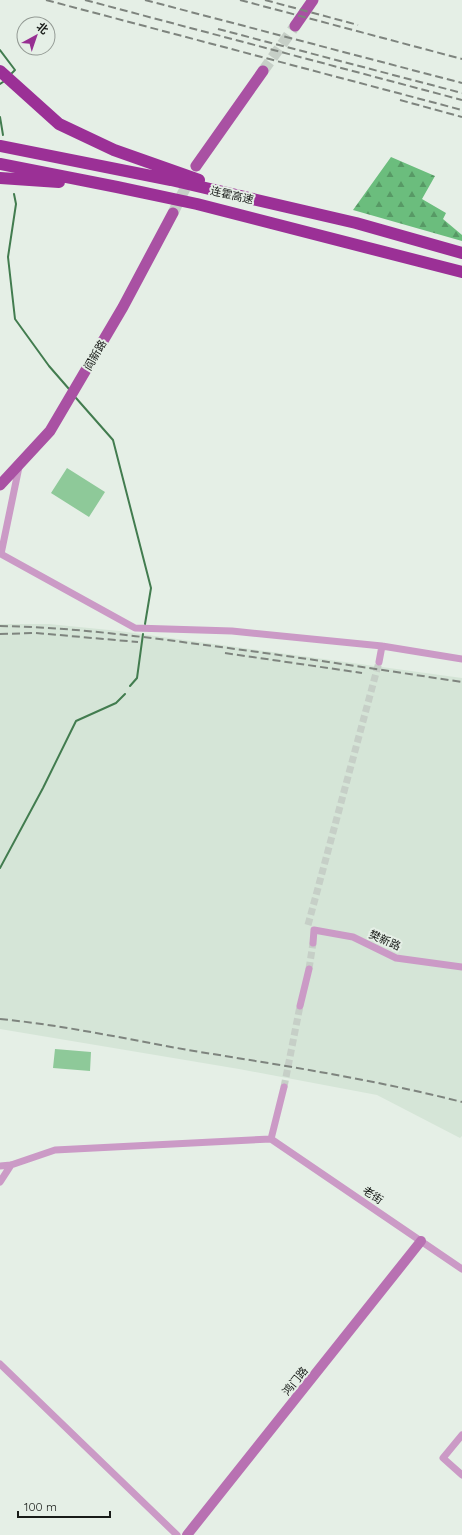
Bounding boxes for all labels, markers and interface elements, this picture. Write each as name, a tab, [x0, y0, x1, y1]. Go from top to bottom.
north arrow	[16, 16, 56, 56]
text: 北	[34, 19, 51, 37]
street label: 连霍高速	[209, 183, 255, 207]
street label: 阎新路	[81, 337, 109, 373]
street label: 樊新路	[367, 927, 403, 953]
street label: 老街	[360, 1183, 386, 1207]
street label: 鸿门路	[279, 1364, 311, 1398]
scale bar	[18, 1493, 110, 1519]
text: 100 m	[24, 1499, 57, 1514]

